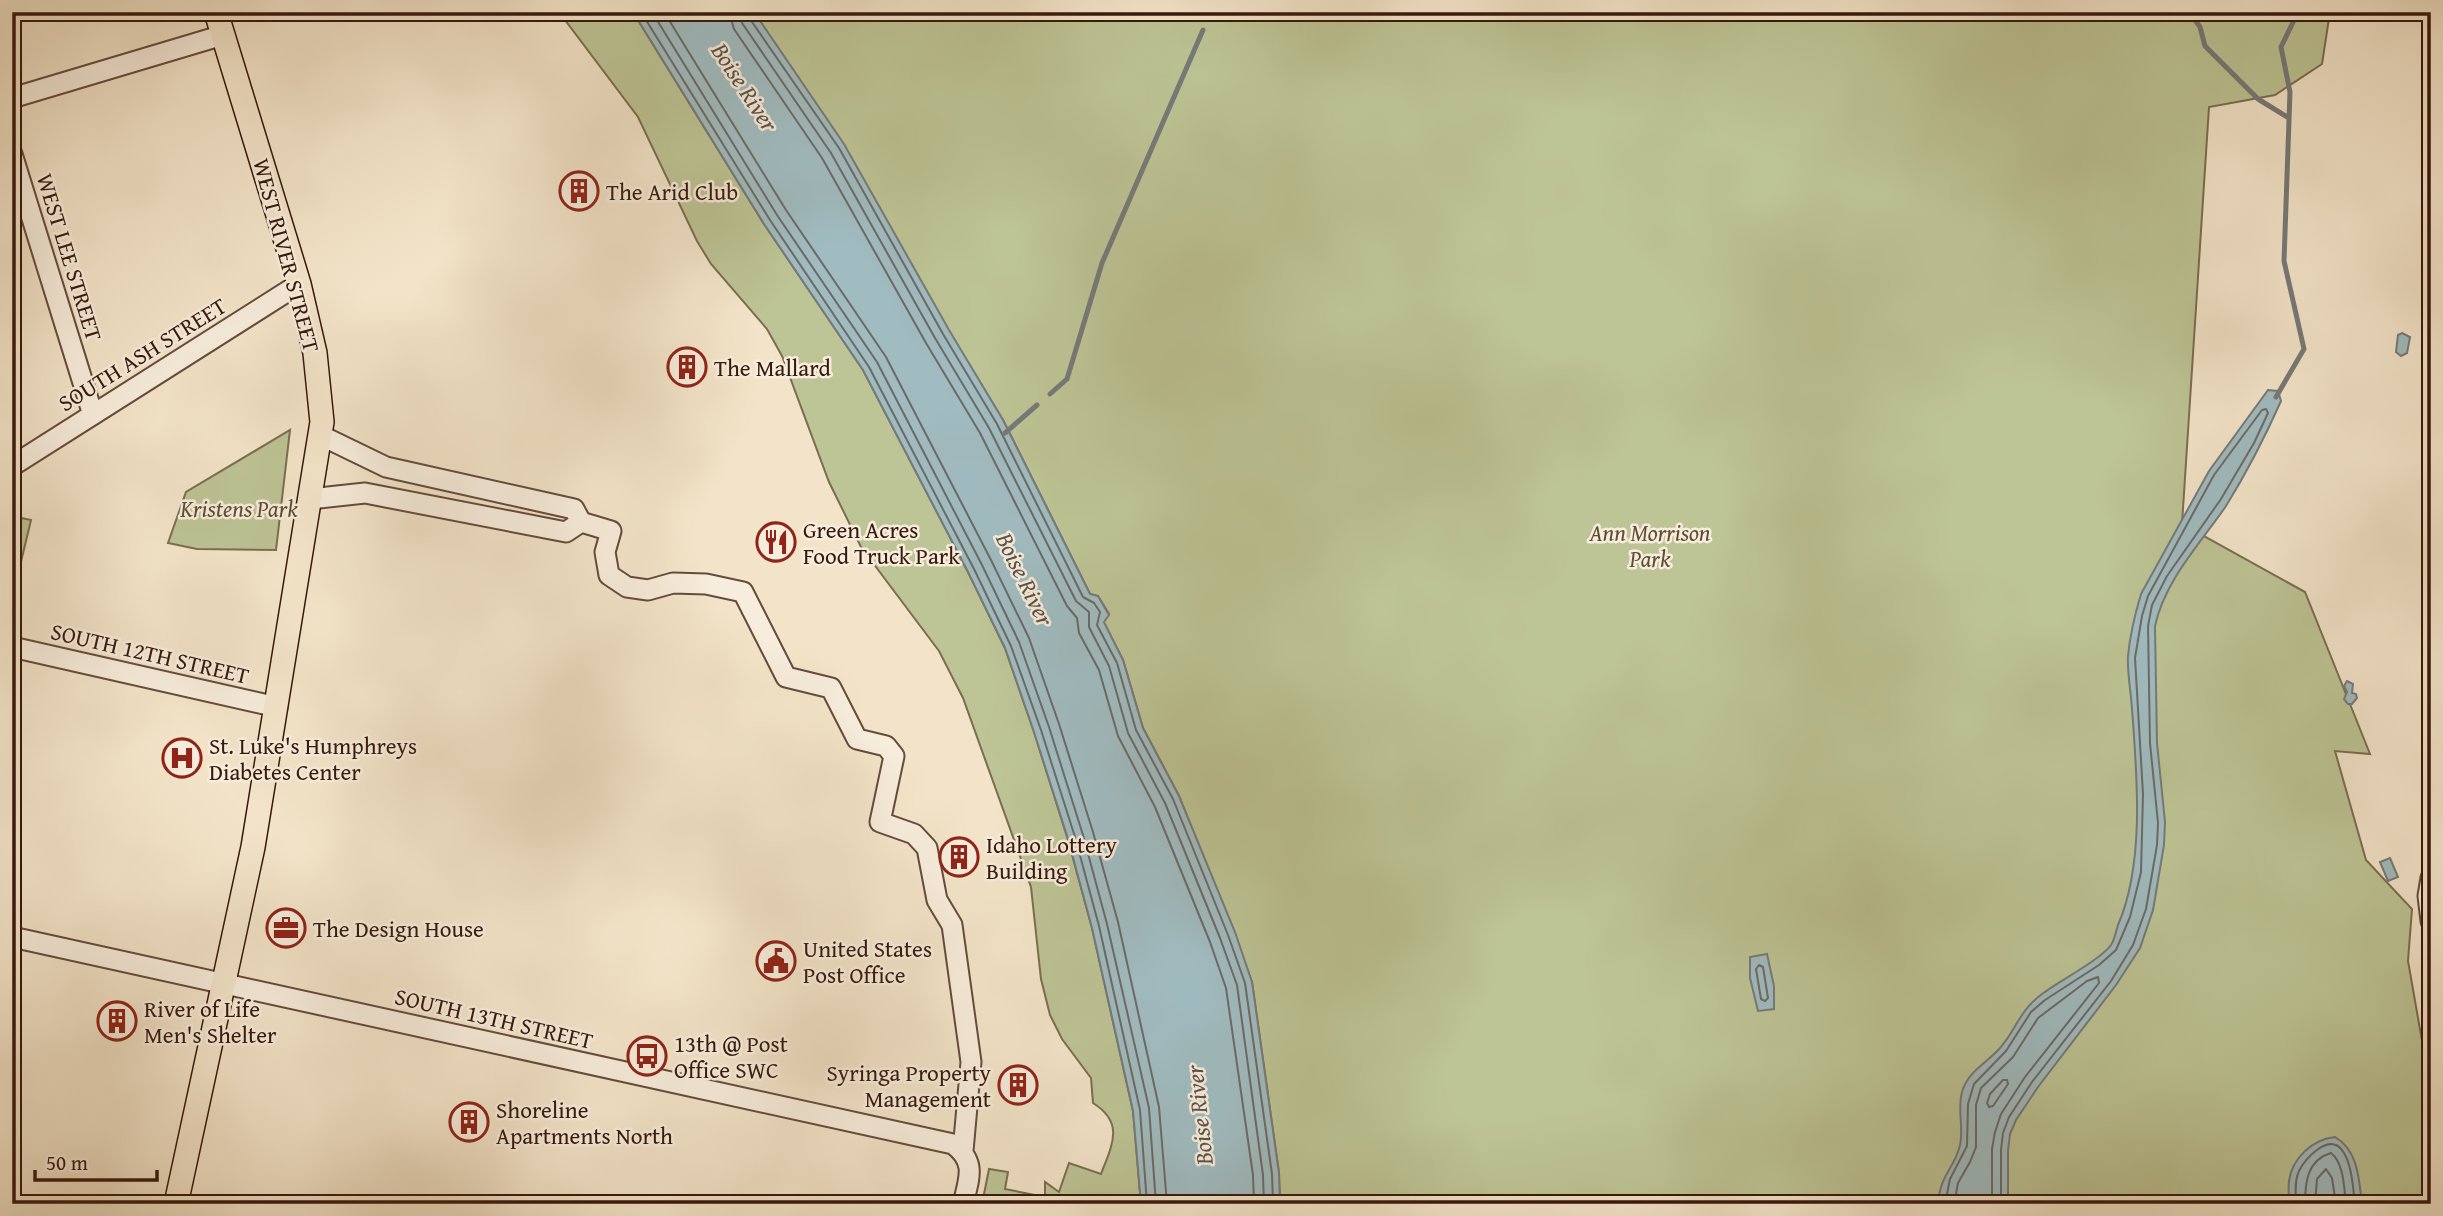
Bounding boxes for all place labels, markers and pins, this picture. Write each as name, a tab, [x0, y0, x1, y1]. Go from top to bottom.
building icon: The Arid Club	[558, 170, 600, 212]
place label: The Arid Club	[606, 175, 738, 208]
building icon: The Mallard	[666, 346, 708, 388]
place label: The Mallard	[714, 351, 831, 384]
place label: Green Acres Food Truck Park	[803, 513, 960, 572]
restaurant icon: Green Acres Food Truck Park	[755, 521, 797, 563]
place label: St. Luke's Humphreys Diabetes Center	[209, 729, 417, 788]
hospital icon: St. Luke's Humphreys Diabetes Center	[161, 737, 203, 779]
place label: Idaho Lottery Building	[986, 828, 1117, 887]
building icon: Idaho Lottery Building	[938, 836, 980, 878]
office icon: The Design House	[265, 907, 307, 949]
place label: The Design House	[313, 912, 484, 945]
place label: United States Post Office	[803, 932, 932, 991]
public building icon: United States Post Office	[755, 940, 797, 982]
place label: River of Life Men's Shelter	[144, 992, 277, 1051]
building icon: River of Life Men's Shelter	[96, 1000, 138, 1042]
place label: 13th @ Post Office SWC	[674, 1027, 788, 1086]
bus stop icon: 13th @ Post Office SWC	[626, 1035, 668, 1077]
place label: Syringa Property Management	[827, 1056, 992, 1115]
building icon: Syringa Property Management	[997, 1064, 1039, 1106]
place label: Shoreline Apartments North	[496, 1093, 673, 1152]
building icon: Shoreline Apartments North	[448, 1101, 490, 1143]

